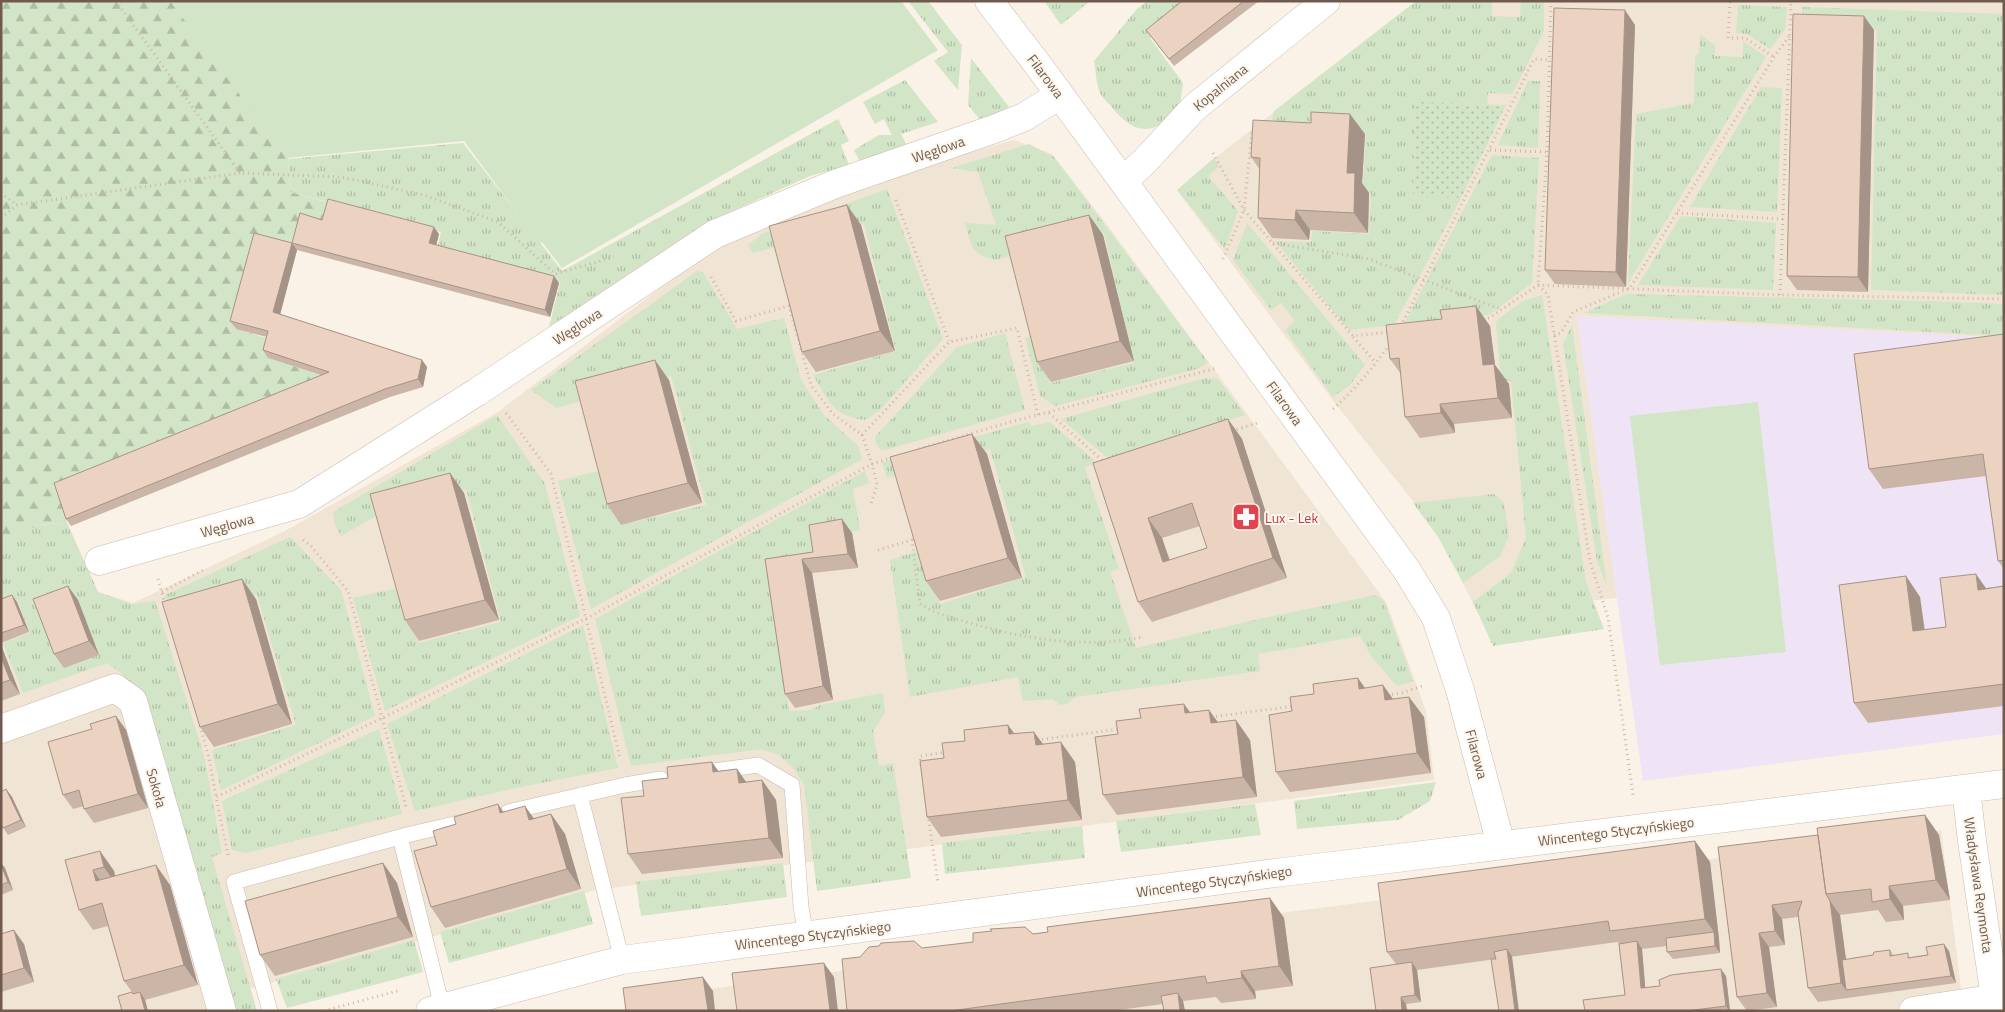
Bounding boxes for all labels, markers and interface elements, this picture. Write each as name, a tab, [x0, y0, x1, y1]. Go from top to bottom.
street label: Filarowa	[1022, 50, 1070, 102]
street label: Kopalniana	[1188, 58, 1252, 116]
street label: Węglowa	[909, 130, 967, 168]
street label: Węglowa	[548, 302, 606, 350]
street label: Filarowa	[1262, 376, 1308, 430]
pharmacy icon: Lux - Lek	[1231, 502, 1261, 532]
street label: Węglowa	[198, 507, 256, 543]
place label: Lux - Lek	[1265, 507, 1318, 528]
street label: Filarowa	[1460, 727, 1494, 781]
street label: Sokoła	[141, 766, 173, 810]
street label: Wincentego Styczyńskiego	[1537, 811, 1695, 851]
street label: Władysława Reymonta	[1959, 816, 1999, 954]
street label: Wincentego Styczyńskiego	[1135, 860, 1293, 902]
street label: Wincentego Styczyńskiego	[734, 915, 892, 955]

